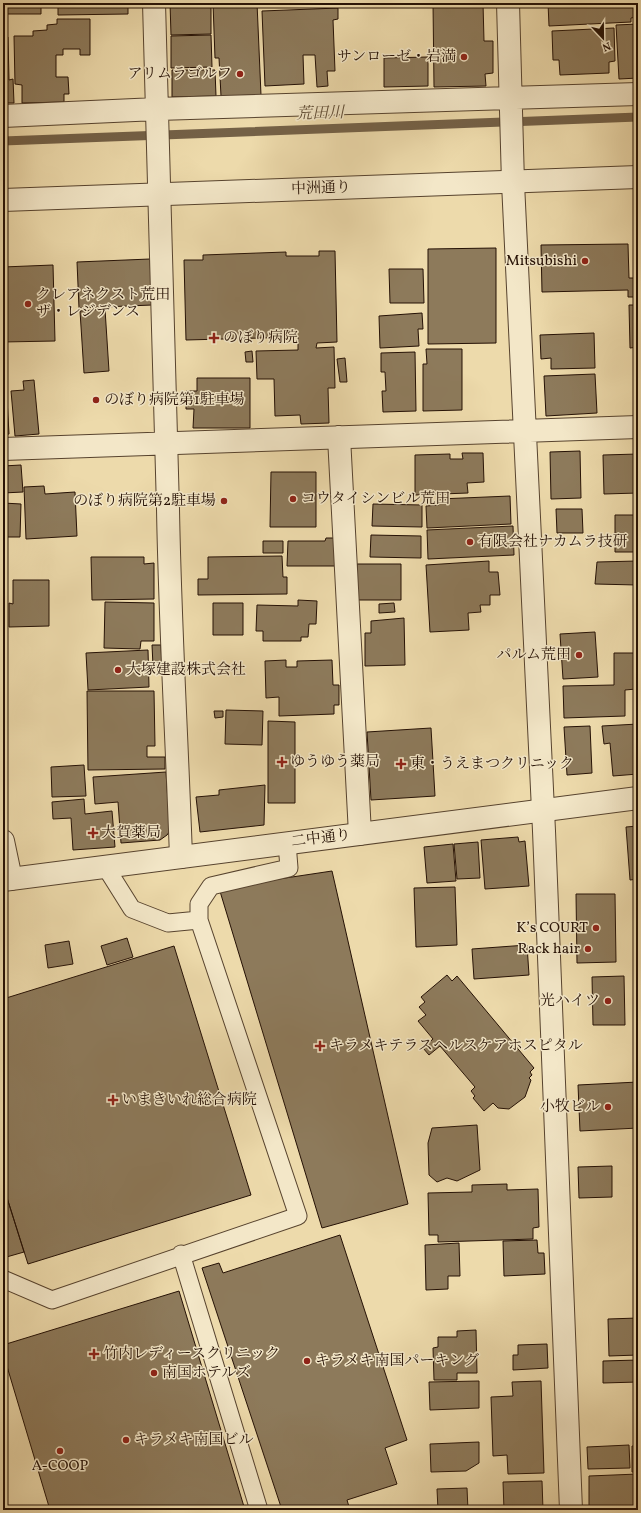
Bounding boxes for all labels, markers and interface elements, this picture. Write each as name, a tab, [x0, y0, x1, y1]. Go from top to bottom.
north arrow	[583, 18, 623, 58]
text: N	[600, 37, 613, 54]
place label: サンローゼ・岩満	[337, 47, 456, 68]
marker: サンローゼ・岩満	[459, 52, 469, 62]
place label: アリムラゴルフ	[128, 64, 232, 85]
marker: アリムラゴルフ	[235, 69, 245, 79]
water label: 荒田川	[296, 102, 346, 126]
street label: 中洲通り	[291, 177, 351, 201]
place label: Mitsubishi	[506, 251, 577, 272]
marker: Mitsubishi	[580, 256, 590, 266]
place label: クレアネクスト荒田 ザ・レジデンス	[36, 285, 170, 323]
marker: クレアネクスト荒田 ザ・レジデンス	[23, 299, 33, 309]
place label: のぼり病院	[223, 328, 298, 349]
marker: のぼり病院	[208, 332, 220, 344]
place label: のぼり病院第1駐車場	[104, 390, 245, 411]
marker: のぼり病院第1駐車場	[91, 395, 101, 405]
place label: コウタイシンビル荒田	[301, 489, 450, 510]
place label: のぼり病院第2駐車場	[73, 491, 216, 512]
marker: コウタイシンビル荒田	[288, 494, 298, 504]
marker: のぼり病院第2駐車場	[219, 496, 229, 506]
place label: 有限会社ナカムラ技研	[478, 532, 628, 553]
marker: 有限会社ナカムラ技研	[465, 537, 475, 547]
place label: パルム荒田	[497, 645, 571, 666]
marker: パルム荒田	[574, 650, 584, 660]
place label: 大塚建設株式会社	[126, 660, 246, 681]
marker: 大塚建設株式会社	[113, 665, 123, 675]
place label: ゆうゆう薬局	[290, 752, 380, 773]
place label: 東・うえまつクリニック	[410, 754, 574, 775]
marker: ゆうゆう薬局	[277, 757, 287, 767]
marker: 東・うえまつクリニック	[395, 758, 407, 770]
place label: 大賀薬局	[101, 823, 161, 844]
street label: 二中通り	[290, 825, 352, 853]
marker: 大賀薬局	[88, 828, 98, 838]
place label: K’s COURT	[516, 918, 588, 939]
marker: K’s COURT	[591, 923, 601, 933]
place label: Rack hair	[518, 939, 580, 960]
marker: Rack hair	[583, 944, 593, 954]
place label: 光ハイツ	[540, 991, 600, 1012]
marker: 光ハイツ	[603, 996, 613, 1006]
place label: キラメキテラスヘルスケアホスピタル	[329, 1036, 583, 1057]
marker: キラメキテラスヘルスケアホスピタル	[314, 1040, 326, 1052]
place label: いまきいれ総合病院	[122, 1090, 257, 1111]
marker: いまきいれ総合病院	[107, 1094, 119, 1106]
place label: 小牧ビル	[540, 1097, 600, 1118]
marker: 小牧ビル	[603, 1102, 613, 1112]
place label: 竹内レディースクリニック	[103, 1344, 280, 1365]
marker: 竹内レディースクリニック	[88, 1348, 100, 1360]
place label: キラメキ南国パーキング	[315, 1351, 479, 1372]
marker: キラメキ南国パーキング	[302, 1356, 312, 1366]
place label: 南国ホテルズ	[162, 1363, 251, 1384]
marker: 南国ホテルズ	[149, 1368, 159, 1378]
place label: キラメキ南国ビル	[134, 1430, 254, 1451]
marker: キラメキ南国ビル	[121, 1435, 131, 1445]
marker: A-COOP	[55, 1446, 65, 1456]
place label: A-COOP	[32, 1456, 89, 1477]

